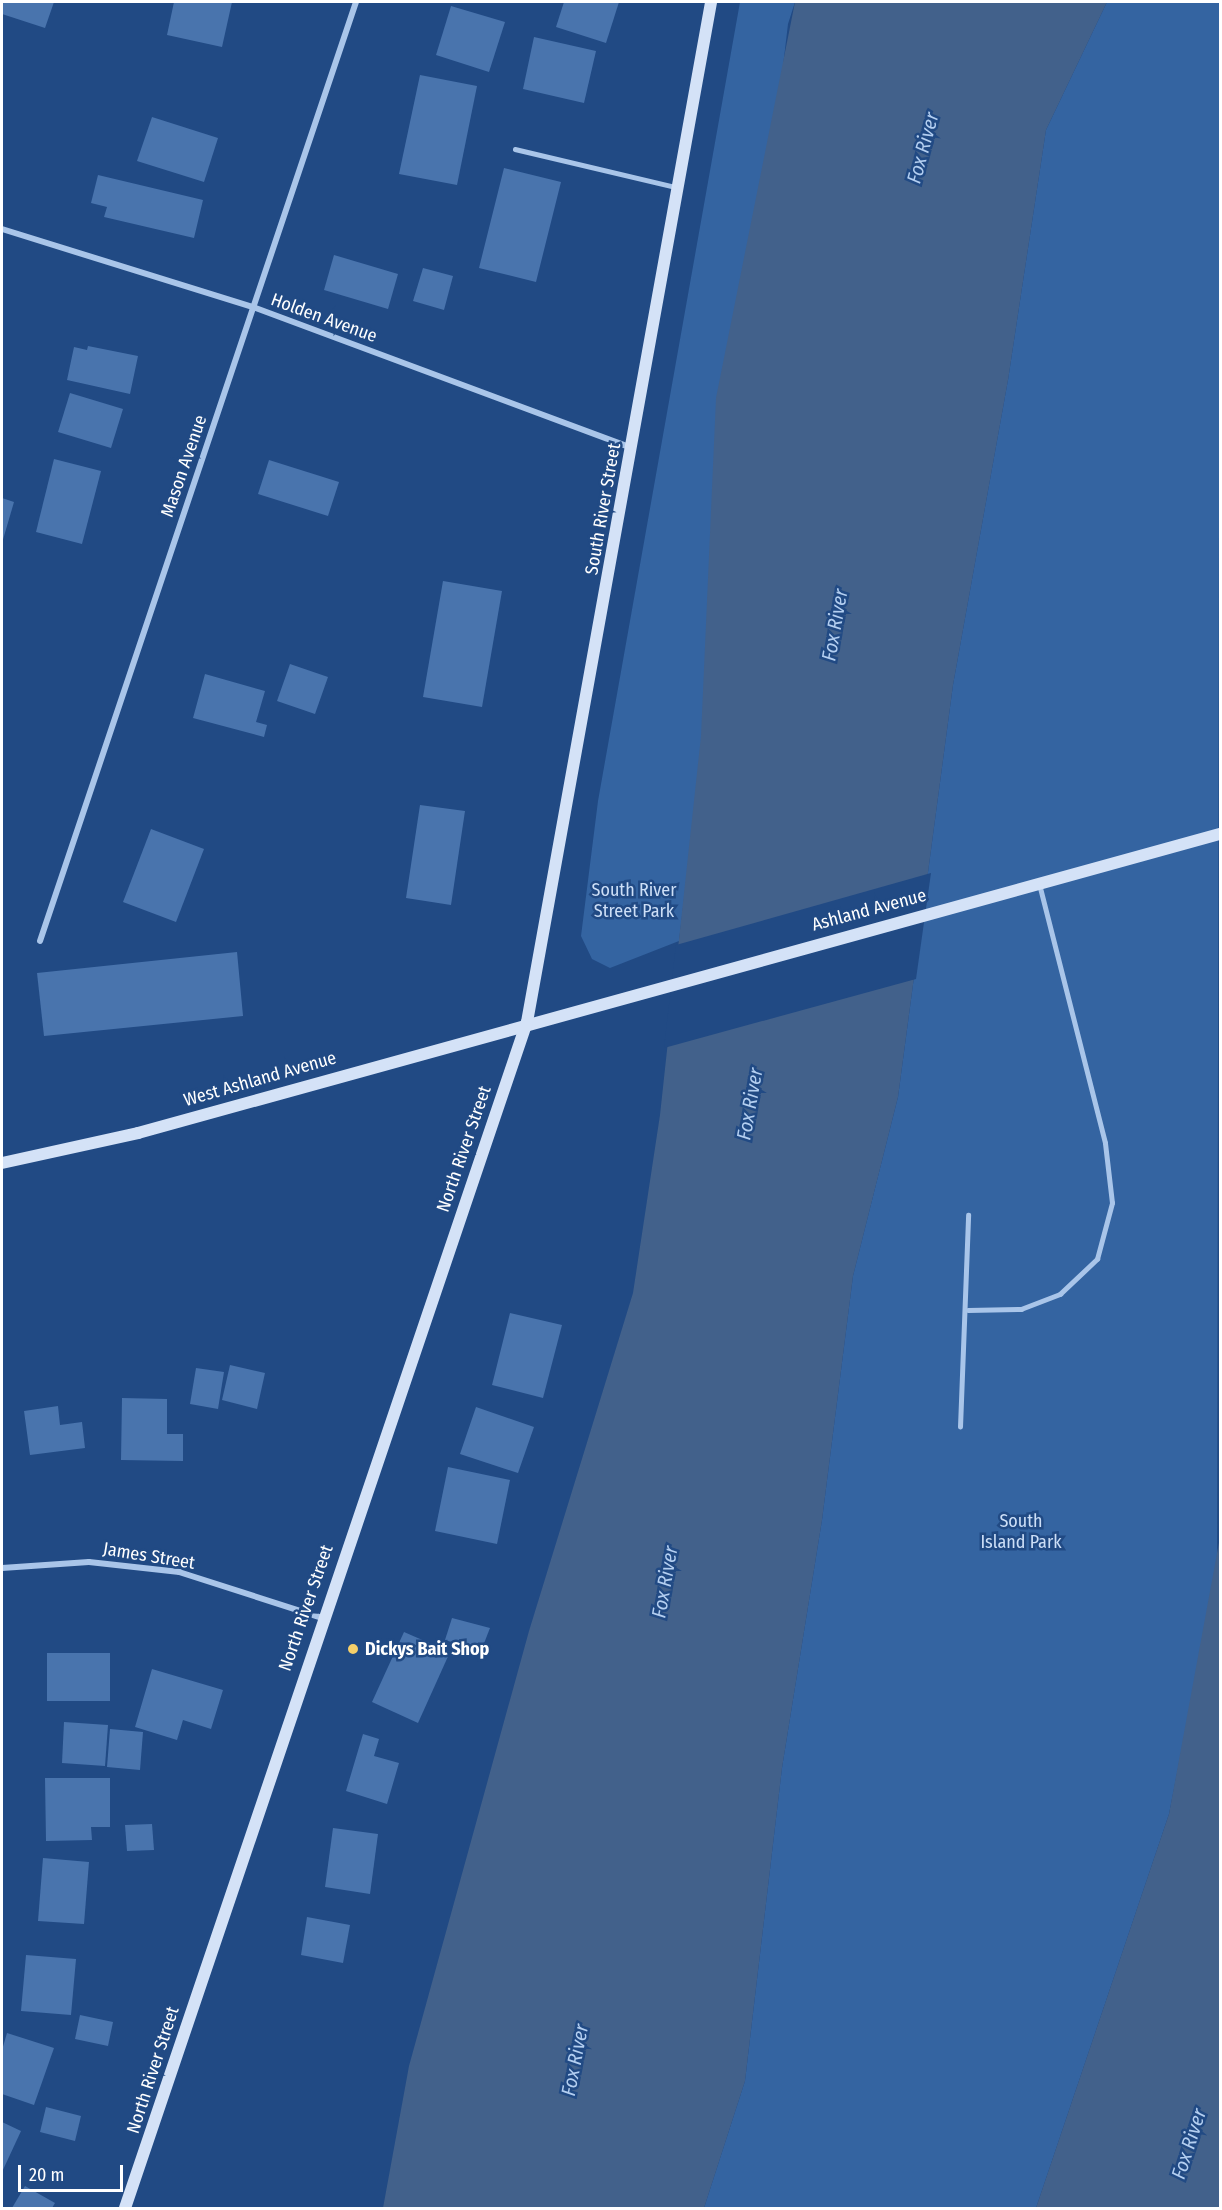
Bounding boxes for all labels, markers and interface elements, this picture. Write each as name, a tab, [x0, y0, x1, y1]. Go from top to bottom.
water label: Fox River	[902, 110, 944, 186]
street label: Holden Avenue	[268, 289, 380, 347]
street label: Mason Avenue	[156, 412, 212, 520]
street label: South River Street	[581, 441, 625, 577]
water label: Fox River	[817, 587, 853, 663]
park label: South River Street Park	[592, 880, 676, 922]
street label: Ashland Avenue	[809, 884, 929, 936]
street label: West Ashland Avenue	[181, 1047, 339, 1111]
water label: Fox River	[732, 1066, 768, 1142]
street label: North River Street	[432, 1083, 496, 1215]
park label: South Island Park	[980, 1511, 1062, 1553]
street label: James Street	[102, 1538, 196, 1574]
street label: North River Street	[274, 1542, 338, 1674]
water label: Fox River	[647, 1544, 683, 1620]
place label: Dickys Bait Shop	[365, 1638, 489, 1660]
marker: Dickys Bait Shop	[346, 1642, 360, 1656]
street label: North River Street	[122, 2004, 184, 2136]
water label: Fox River	[556, 2022, 594, 2098]
water label: Fox River	[1166, 2106, 1212, 2182]
scale bar	[21, 2153, 126, 2191]
text: 20 m	[29, 2164, 64, 2186]

